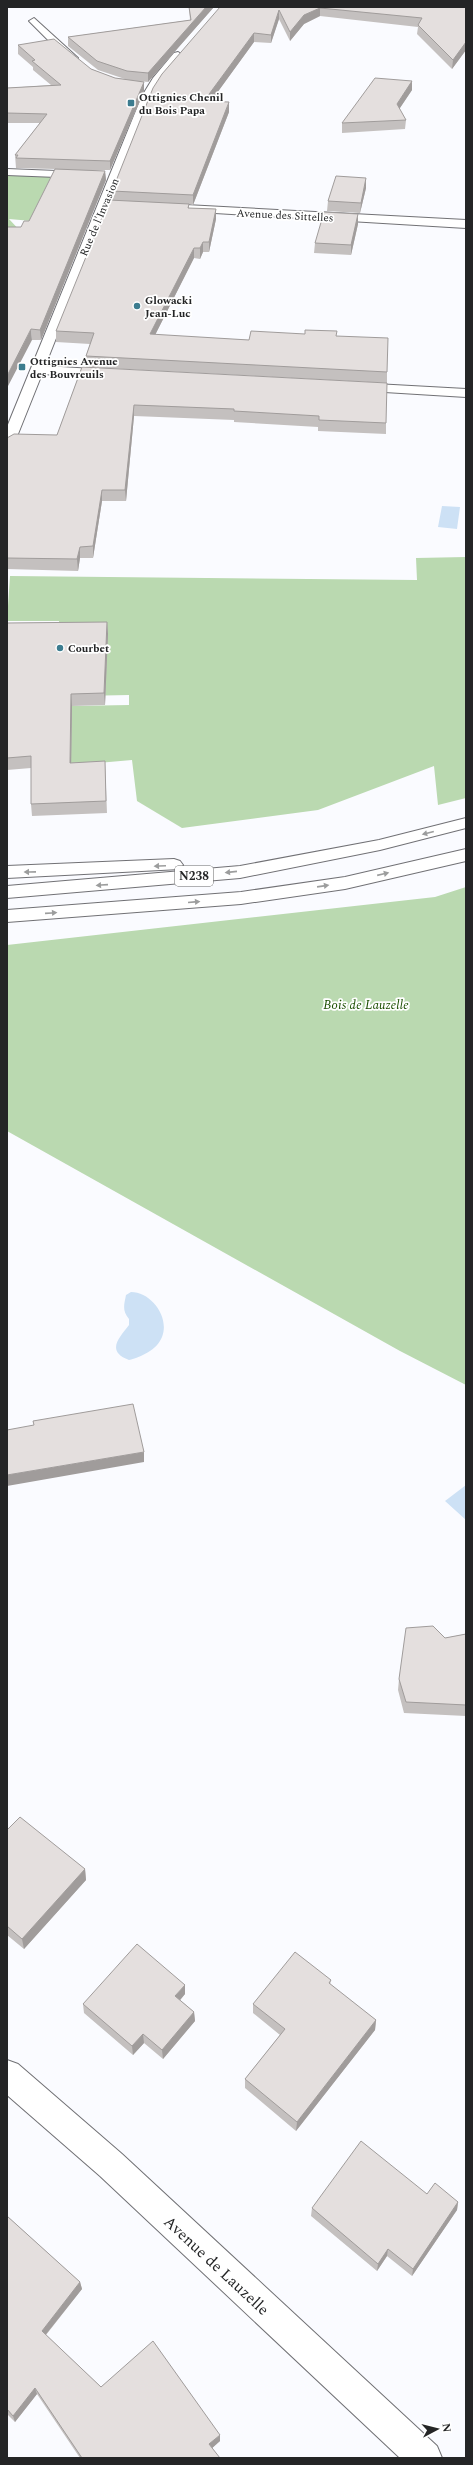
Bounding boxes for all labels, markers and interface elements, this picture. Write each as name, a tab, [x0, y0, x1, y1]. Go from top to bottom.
place label: Ottignies Chenil du Bois Papa	[139, 89, 224, 119]
marker: Ottignies Chenil du Bois Papa	[126, 98, 136, 108]
street label: Rue de l'Invasion	[75, 175, 124, 259]
street label: Avenue des Sittelles	[236, 204, 334, 227]
place label: Glowacki Jean-Luc	[145, 292, 192, 322]
marker: Glowacki Jean-Luc	[132, 301, 142, 311]
place label: Ottignies Avenue des Bouvreuils	[30, 353, 118, 383]
marker: Ottignies Avenue des Bouvreuils	[17, 362, 27, 372]
place label: Courbet	[68, 640, 109, 657]
marker: Courbet	[55, 643, 65, 653]
one-way arrow	[422, 830, 434, 836]
one-way arrow	[154, 862, 166, 869]
road number: N238	[175, 866, 213, 886]
one-way arrow	[24, 868, 36, 875]
one-way arrow	[225, 869, 237, 876]
one-way arrow	[376, 871, 389, 877]
one-way arrow	[96, 882, 108, 889]
one-way arrow	[317, 883, 329, 889]
one-way arrow	[188, 899, 200, 905]
one-way arrow	[45, 910, 57, 917]
park label: Bois de Lauzelle	[323, 995, 409, 1015]
street label: Avenue de Lauzelle	[158, 2210, 275, 2321]
north arrow	[417, 2409, 457, 2449]
text: N	[437, 2422, 455, 2433]

